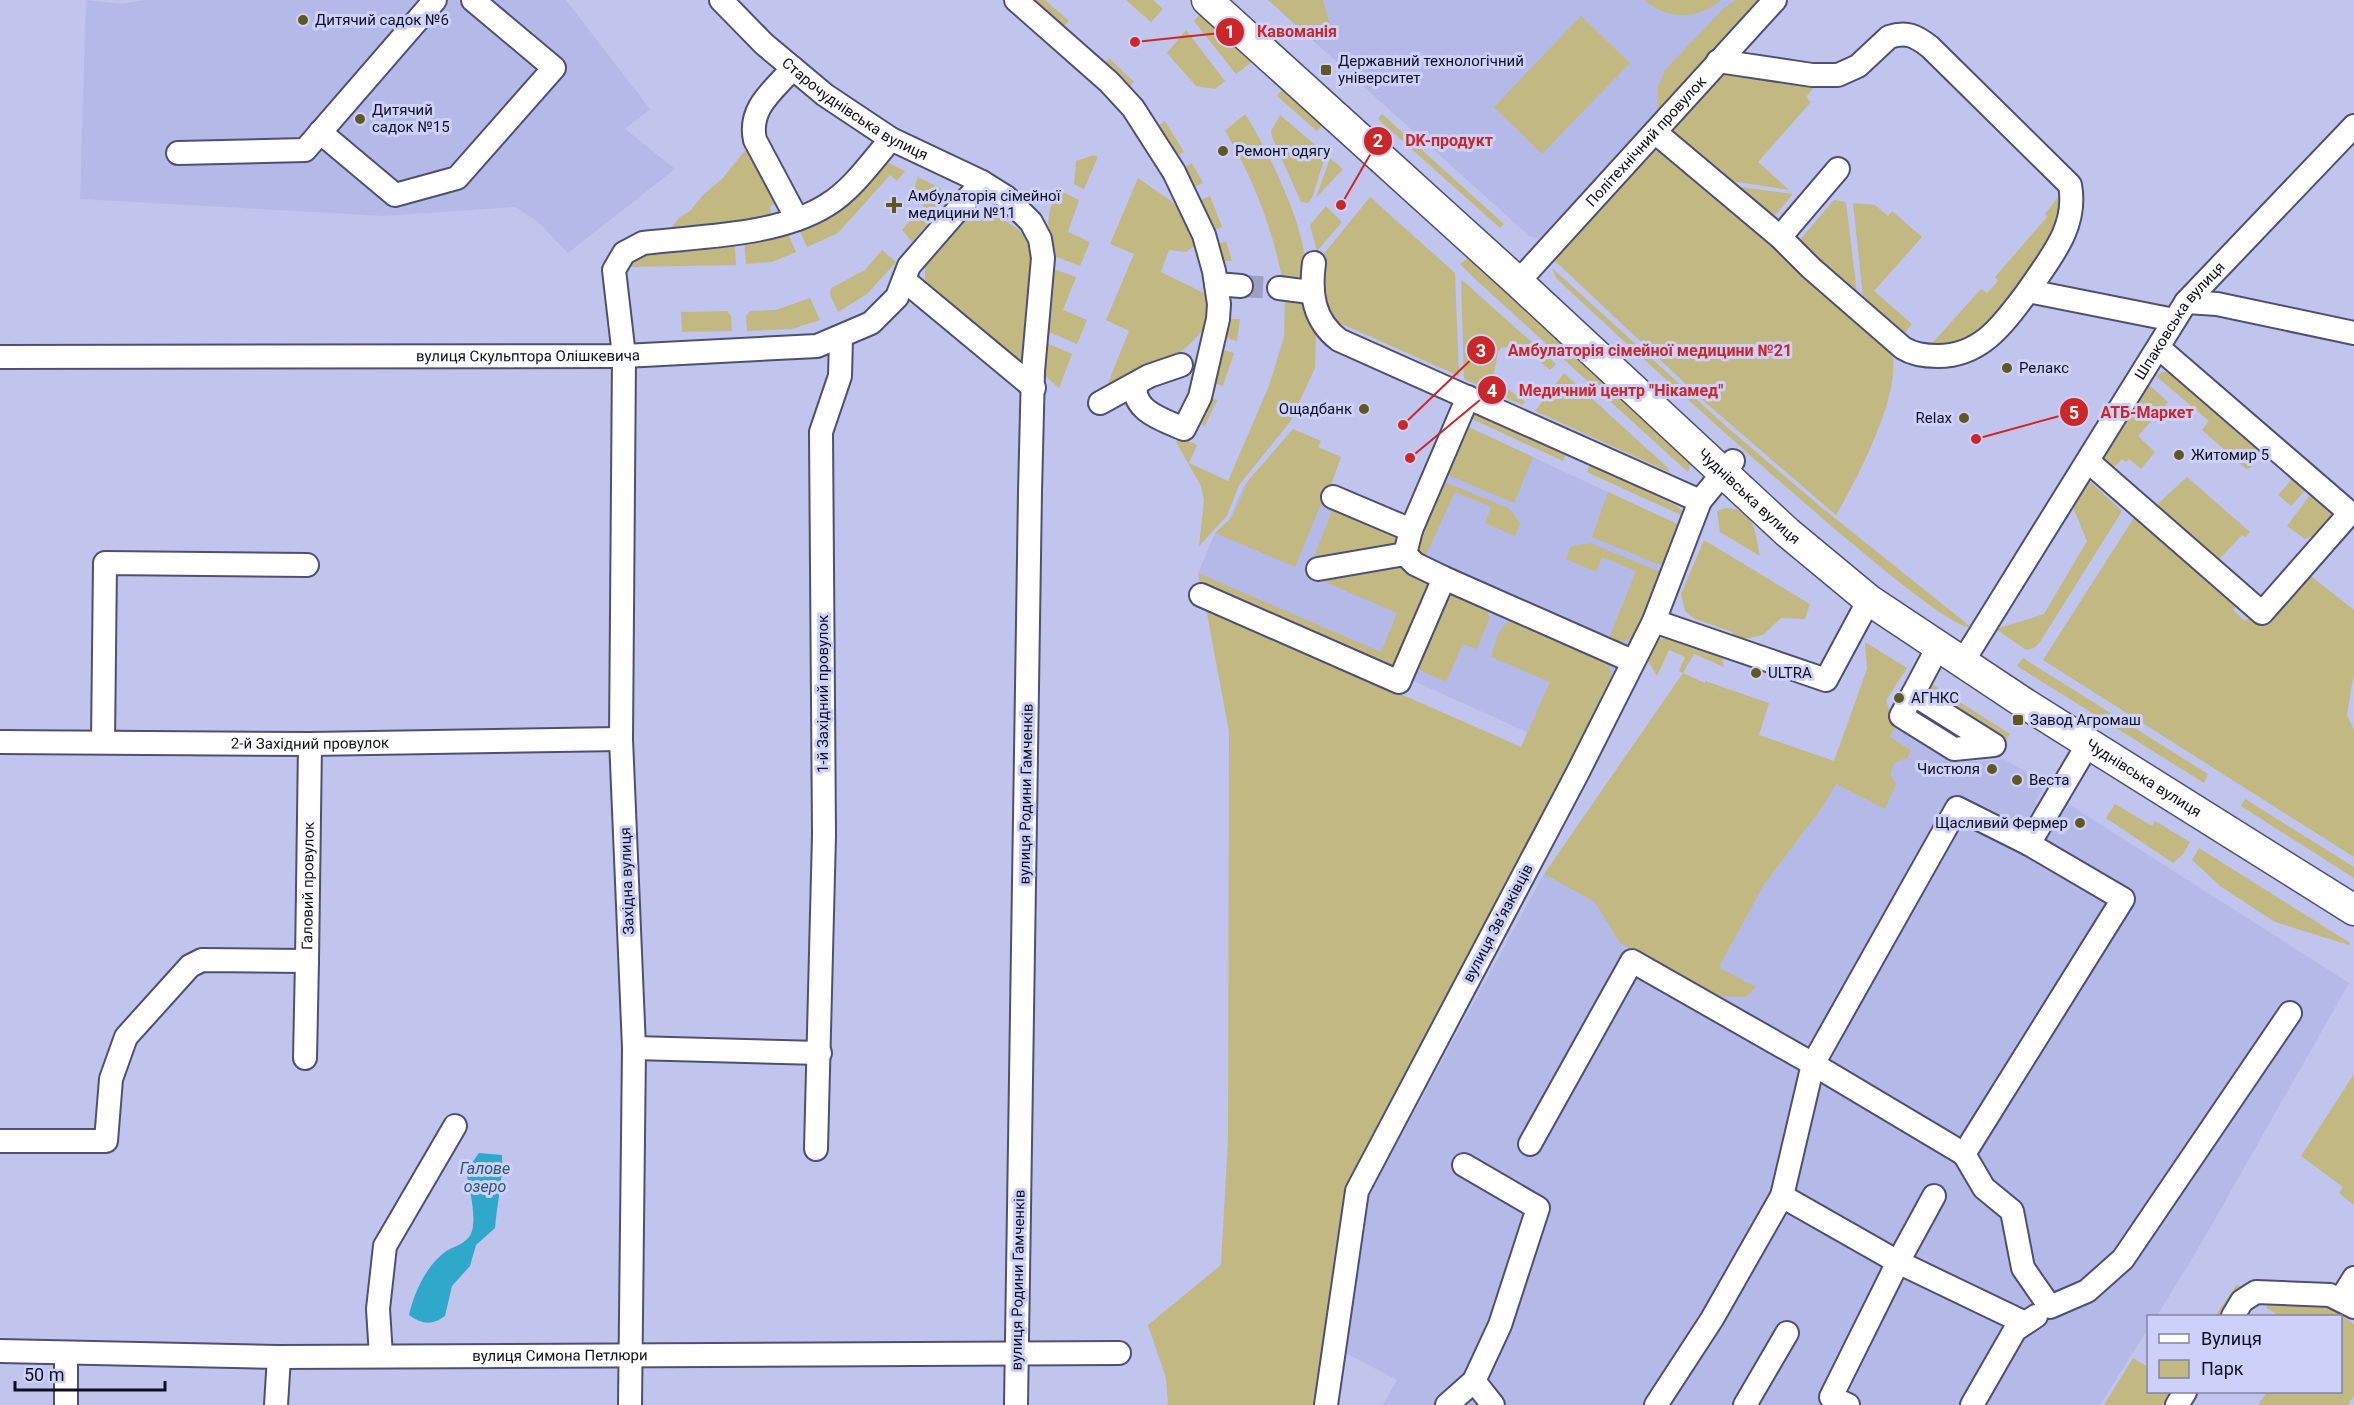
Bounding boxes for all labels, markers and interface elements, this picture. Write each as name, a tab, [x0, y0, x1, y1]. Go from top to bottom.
place label: Дитячий садок №6	[315, 11, 449, 29]
marker: Дитячий садок №6	[296, 13, 310, 27]
callout: Кавоманія	[1215, 15, 1349, 49]
text: 1	[1225, 21, 1235, 42]
text: Кавоманія	[1257, 22, 1337, 41]
place label: Державний технологiчний університет	[1338, 52, 1524, 87]
street label: Старочуднівська вулиця	[778, 54, 931, 164]
marker: Державний технологiчний університет	[1319, 63, 1333, 77]
street label: Політехнічний провулок	[1582, 73, 1710, 210]
place label: Дитячий садок №15	[372, 101, 450, 136]
marker: Дитячий садок №15	[353, 112, 367, 126]
callout: DK-продукт	[1363, 124, 1505, 158]
text: 2	[1373, 130, 1383, 151]
text: DK-продукт	[1405, 131, 1493, 150]
place label: Ремонт одягу	[1235, 142, 1330, 160]
marker: Ремонт одягу	[1216, 144, 1230, 158]
place label: Амбулаторія сімейної медицини №11	[908, 187, 1062, 222]
marker: Амбулаторія сімейної медицини №11	[885, 196, 903, 214]
street label: Шпаковська вулиця	[2131, 258, 2229, 383]
callout: Амбулаторія сімейної медицини №21	[1466, 333, 1804, 367]
text: 3	[1476, 340, 1486, 361]
text: Амбулаторія сімейної медицини №21	[1508, 341, 1792, 360]
street label: вулиця Скульптора Олішкевича	[416, 346, 640, 365]
place label: Релакс	[2019, 359, 2069, 377]
marker: Релакс	[2000, 361, 2014, 375]
callout: Медичний центр "Нікамед"	[1477, 373, 1735, 407]
text: 4	[1487, 380, 1497, 401]
text: Медичний центр "Нікамед"	[1519, 381, 1723, 400]
callout: АТБ-Маркет	[2059, 395, 2206, 429]
place label: Ощадбанк	[1279, 400, 1352, 418]
marker: Ощадбанк	[1357, 402, 1371, 416]
text: 5	[2069, 402, 2079, 423]
text: АТБ-Маркет	[2100, 403, 2194, 422]
place label: Relax	[1916, 409, 1953, 427]
marker: Relax	[1957, 411, 1971, 425]
street label: Чуднівська вулиця	[1694, 445, 1804, 548]
place label: Житомир 5	[2191, 446, 2269, 464]
marker: Житомир 5	[2172, 448, 2186, 462]
street label: 1-й Західний провулок	[814, 615, 832, 773]
place label: ULTRA	[1768, 664, 1812, 682]
marker: ULTRA	[1749, 666, 1763, 680]
place label: АГНКС	[1911, 689, 1959, 707]
marker: АГНКС	[1892, 691, 1906, 705]
street label: вулиця Родини Гамченків	[1015, 703, 1037, 885]
place label: Завод Агромаш	[2030, 711, 2141, 729]
marker: Завод Агромаш	[2011, 713, 2025, 727]
street label: 2-й Західний провулок	[231, 734, 389, 753]
street label: Чуднівська вулиця	[2083, 735, 2205, 821]
place label: Чистюля	[1917, 760, 1980, 778]
marker: Чистюля	[1985, 762, 1999, 776]
place label: Веста	[2029, 771, 2069, 789]
marker: Веста	[2010, 773, 2024, 787]
place label: Щасливий Фермер	[1935, 814, 2068, 832]
marker: Щасливий Фермер	[2073, 816, 2087, 830]
street label: Галовий провулок	[298, 822, 318, 950]
street label: Західна вулиця	[616, 827, 638, 935]
street label: вулиця Звʼязківців	[1459, 861, 1537, 985]
water label: Галове озеро	[460, 1159, 510, 1196]
street label: вулиця Родини Гамченків	[1007, 1189, 1029, 1371]
legend	[2147, 1315, 2342, 1393]
text: Вулиця	[2201, 1328, 2262, 1349]
street label: вулиця Симона Петлюри	[472, 1346, 648, 1365]
scale bar	[15, 1354, 165, 1392]
text: Парк	[2201, 1358, 2244, 1379]
text: 50 m	[24, 1364, 64, 1385]

